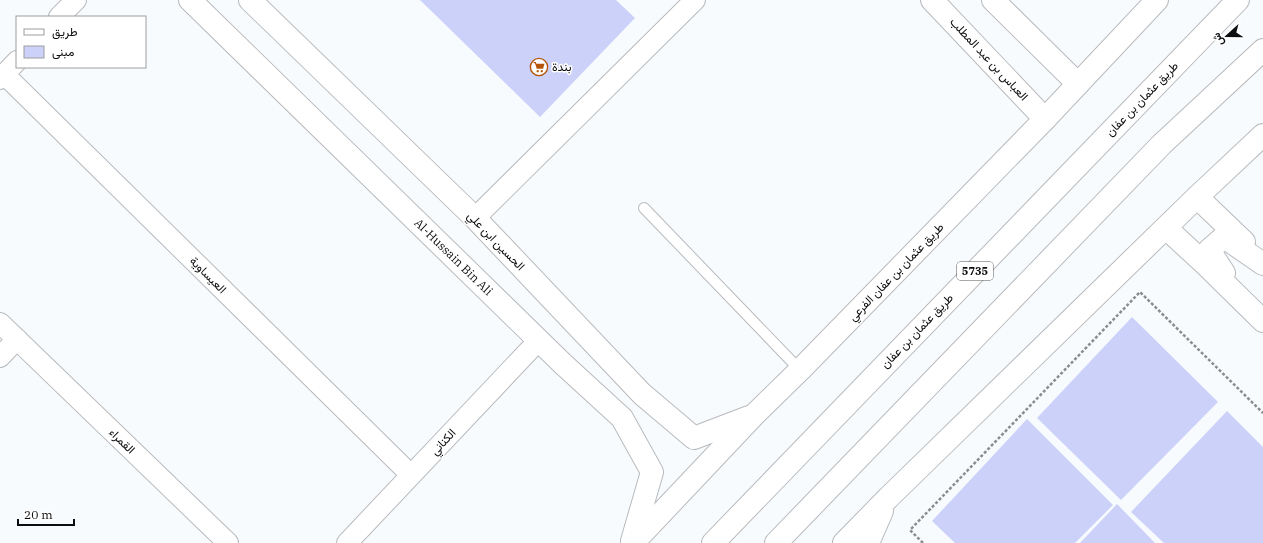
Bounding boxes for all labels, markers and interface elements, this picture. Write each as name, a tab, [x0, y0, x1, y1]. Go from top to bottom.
street label: العباس بن عبد المطلب	[946, 14, 1032, 104]
legend	[16, 16, 146, 68]
north arrow	[1207, 16, 1247, 56]
text: طريق	[52, 24, 78, 40]
text: ش	[1209, 31, 1227, 48]
text: مبنى	[52, 44, 74, 60]
supermarket icon: بندة	[529, 57, 549, 77]
street label: طريق عثمان بن عفان	[1102, 58, 1182, 140]
place label: بندة	[552, 59, 572, 74]
street label: الحسين ابن علي	[462, 208, 528, 275]
street label: Al-Hussain Bin Ali	[411, 215, 496, 298]
street label: طريق عثمان بن عفان الفرعي	[845, 219, 949, 326]
street label: العيساوية	[186, 253, 230, 297]
road number: 5735	[957, 262, 993, 280]
street label: طريق عثمان بن عفان	[877, 290, 957, 372]
street label: القمراء	[105, 425, 139, 457]
street label: الكناني	[427, 425, 461, 460]
scale bar	[18, 501, 74, 527]
text: 20 m	[24, 507, 53, 522]

